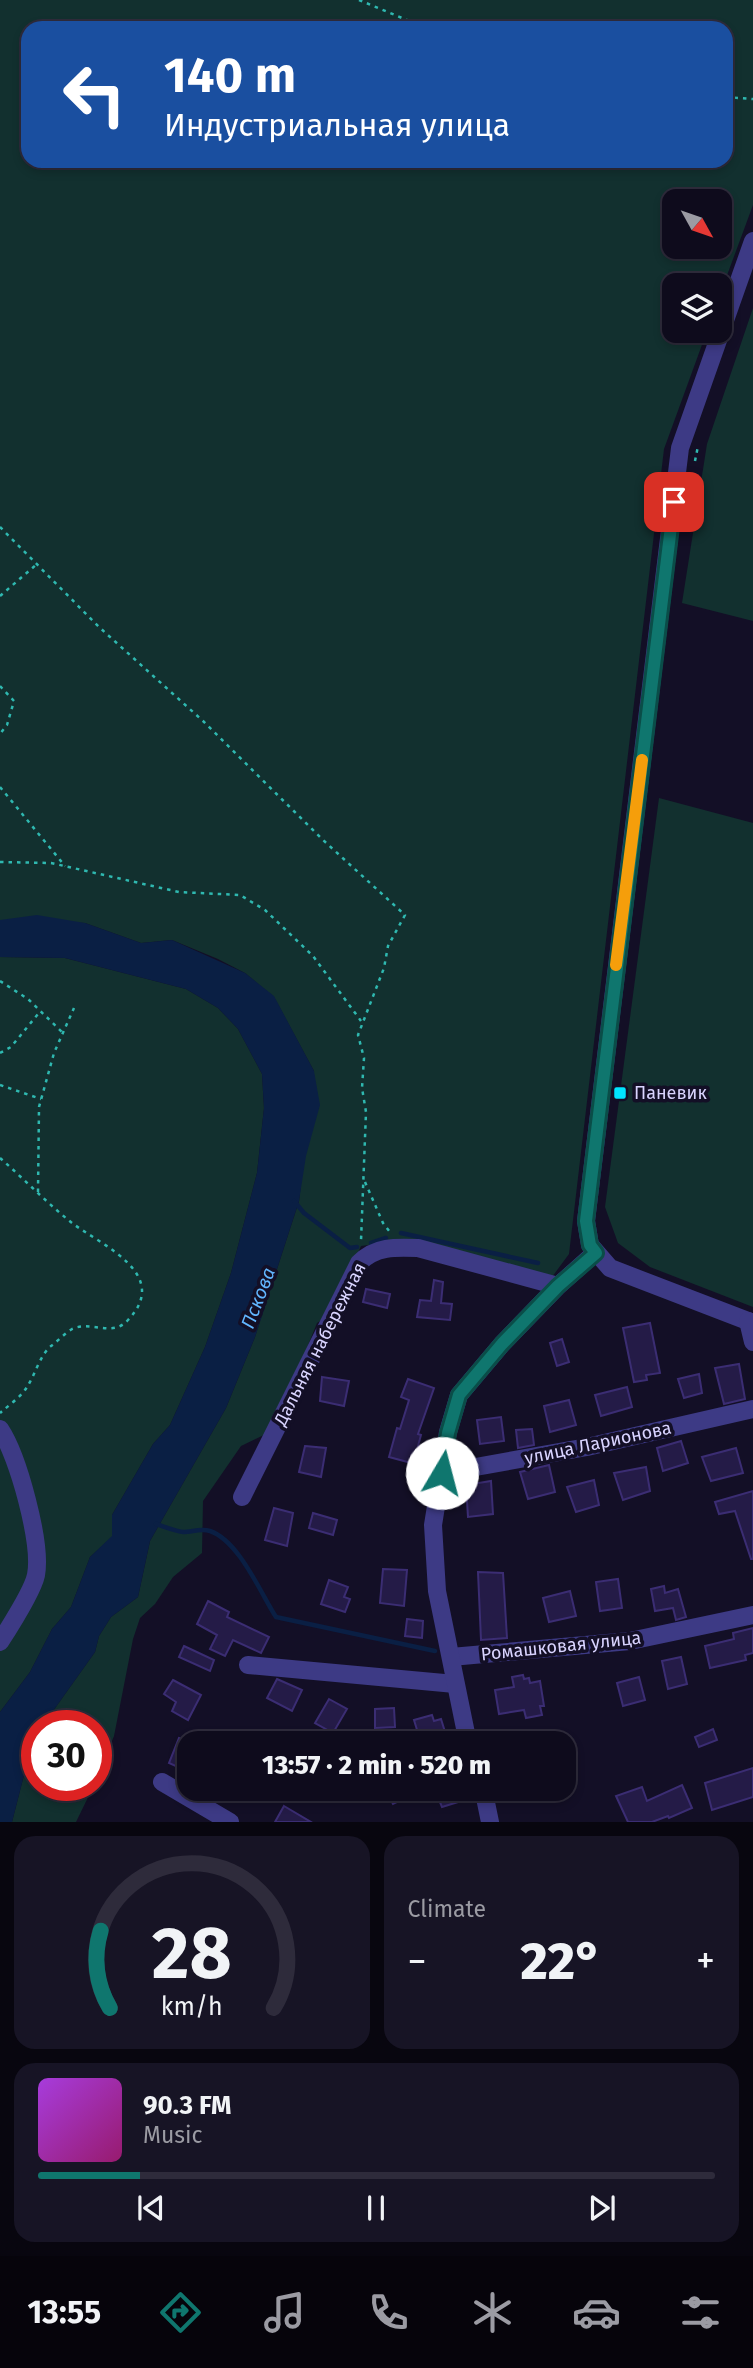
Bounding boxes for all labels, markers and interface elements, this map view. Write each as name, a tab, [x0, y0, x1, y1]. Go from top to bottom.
text: 140 m	[164, 46, 296, 105]
icon: left	[49, 49, 140, 140]
text: Индустриальная улица	[164, 106, 510, 144]
north arrow	[662, 189, 732, 259]
map controls	[662, 189, 732, 343]
button: layers	[662, 273, 732, 343]
pin	[644, 472, 704, 532]
icon: arrive	[655, 483, 693, 521]
place label: Паневик	[634, 1082, 707, 1104]
marker: Паневик	[612, 1085, 628, 1101]
street label: Дальняя набережная	[269, 1259, 371, 1430]
water label: Пскова	[236, 1264, 280, 1332]
street label: улица Ларионова	[523, 1417, 673, 1469]
position arrow	[405, 1436, 479, 1510]
street label: Ромашковая улица	[480, 1627, 642, 1665]
speed limit sign: 30	[21, 1710, 112, 1801]
text: 13:57 · 2 min · 520 m	[262, 1750, 491, 1781]
text: Climate	[408, 1895, 486, 1923]
text: 28	[152, 1911, 232, 1998]
text: 22°	[521, 1930, 602, 1993]
text: −	[408, 1938, 427, 1984]
text: +	[696, 1938, 715, 1984]
text: km/h	[161, 1992, 223, 2022]
text: 90.3 FM	[143, 2090, 232, 2121]
text: Music	[143, 2121, 203, 2149]
icon: previous	[132, 2189, 170, 2227]
icon: pause	[357, 2189, 395, 2227]
icon: next	[583, 2189, 621, 2227]
icon: directions	[156, 2288, 205, 2337]
icon: music	[260, 2288, 309, 2337]
icon: phone	[364, 2288, 413, 2337]
icon: climate	[468, 2288, 517, 2337]
icon: car	[572, 2288, 621, 2337]
icon: filters	[676, 2288, 725, 2337]
text: 13:55	[28, 2293, 101, 2331]

